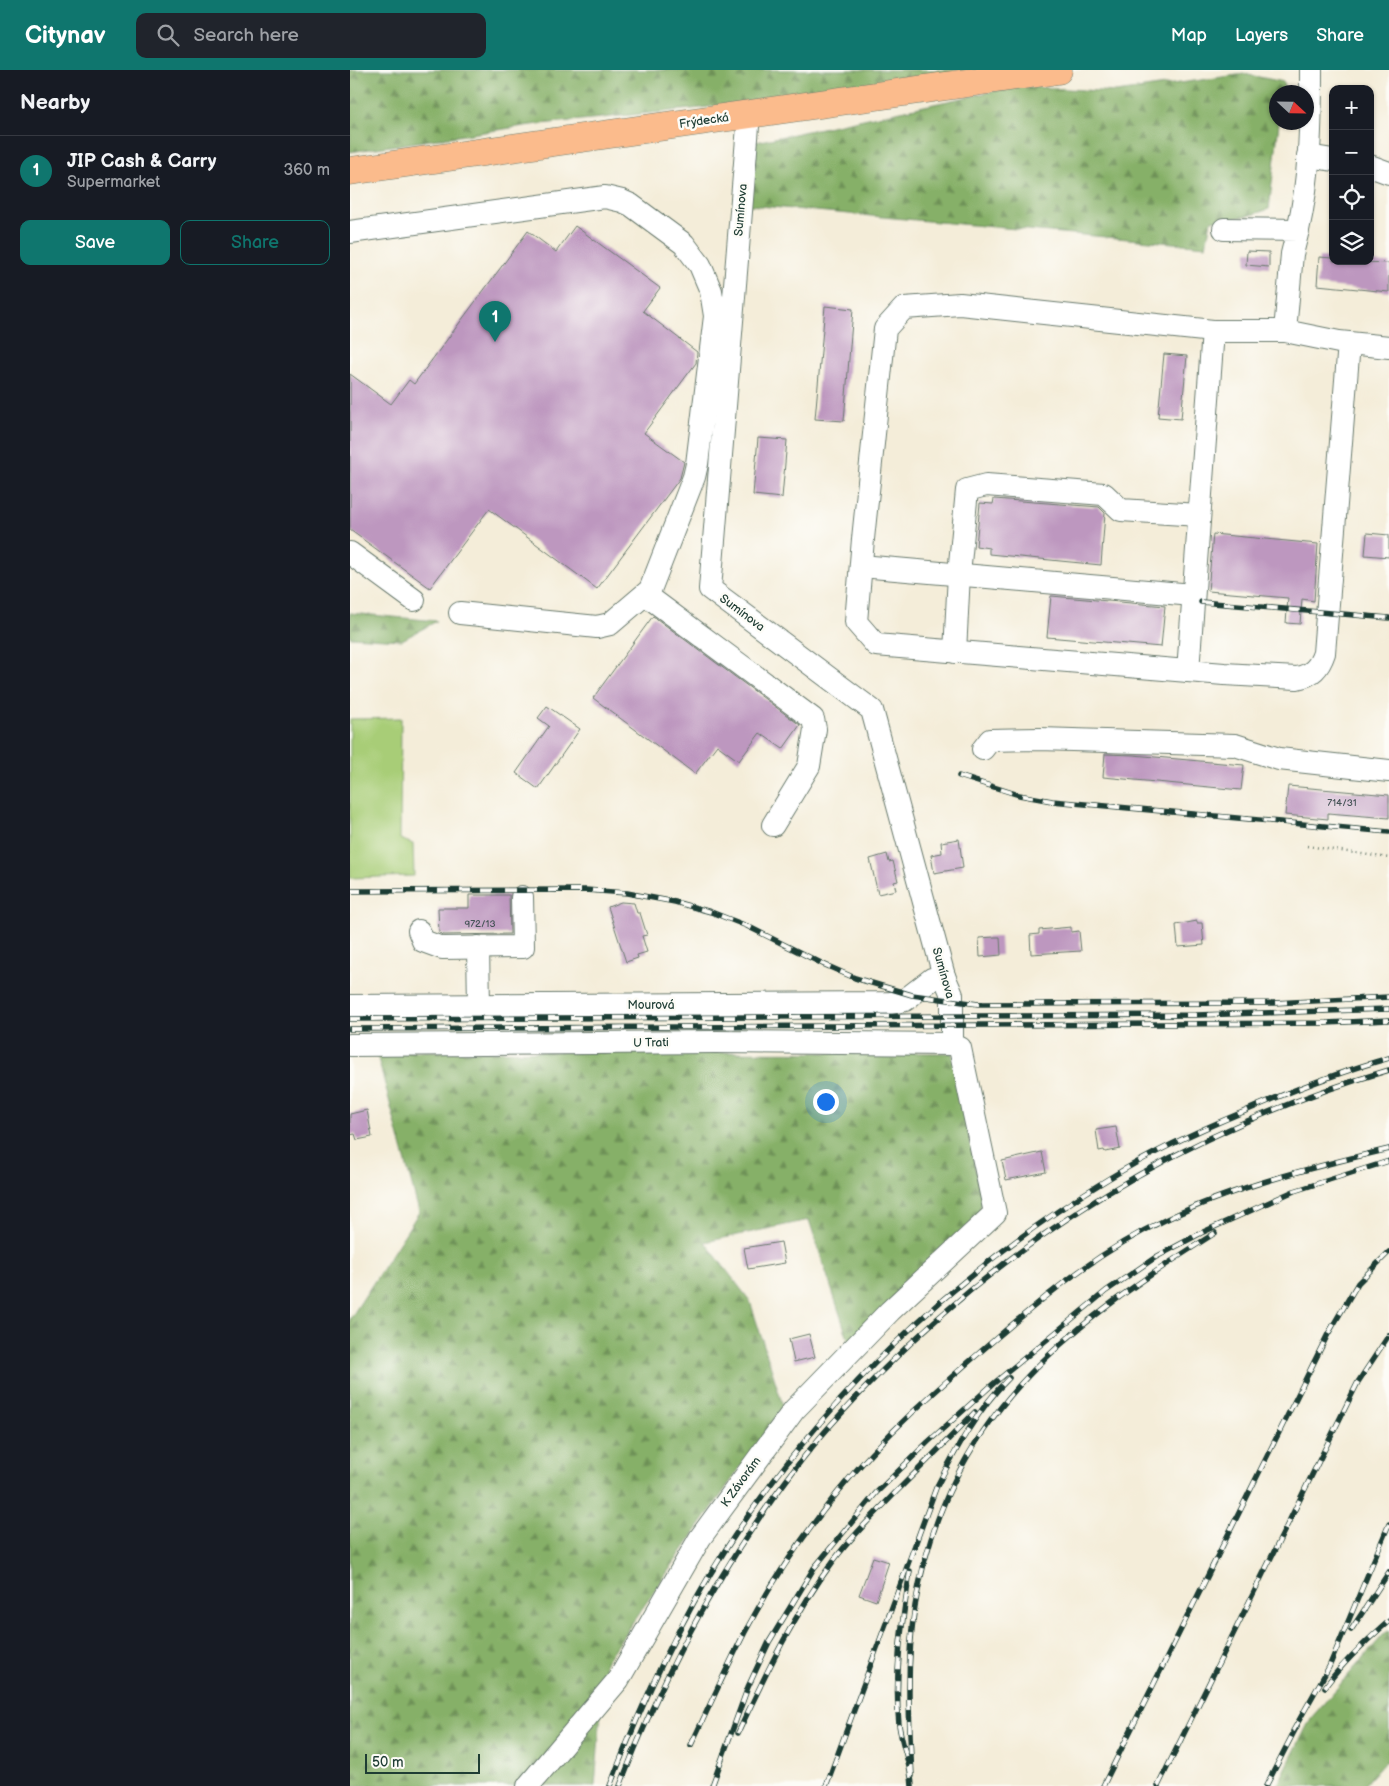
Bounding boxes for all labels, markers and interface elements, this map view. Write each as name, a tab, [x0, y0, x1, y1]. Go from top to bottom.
search box	[136, 13, 486, 58]
text: Citynav	[25, 21, 106, 50]
icon: search	[154, 21, 182, 49]
text: Search here	[194, 24, 299, 47]
text: Map	[1171, 25, 1207, 46]
text: Layers	[1235, 25, 1288, 46]
text: Share	[1316, 25, 1364, 46]
north arrow	[1269, 85, 1314, 130]
map controls	[1329, 85, 1374, 265]
button: +	[1329, 85, 1374, 130]
text: Nearby	[20, 90, 90, 115]
street label: Frýdecká	[678, 110, 730, 132]
button: −	[1329, 130, 1374, 175]
text: JIP Cash & Carry	[67, 150, 216, 173]
text: 1	[33, 161, 39, 180]
text: 360 m	[283, 161, 330, 180]
text: Supermarket	[67, 173, 160, 192]
button: locate	[1329, 175, 1374, 220]
street label: Sumínova	[731, 183, 751, 237]
button: Save	[20, 220, 170, 265]
button: Share	[180, 220, 330, 265]
button: layers	[1329, 220, 1374, 265]
pin: 1	[479, 301, 511, 342]
street label: Sumínova	[716, 591, 768, 635]
house number: 714/31	[1327, 797, 1357, 809]
house number: 972/13	[464, 918, 496, 930]
street label: Sumínova	[929, 946, 958, 1001]
street label: Mourová	[628, 998, 675, 1013]
street label: U Trati	[633, 1035, 669, 1051]
your location	[813, 1089, 839, 1115]
street label: K Závorám	[718, 1454, 764, 1510]
scale bar	[365, 1751, 480, 1774]
text: 50 m	[372, 1754, 404, 1771]

